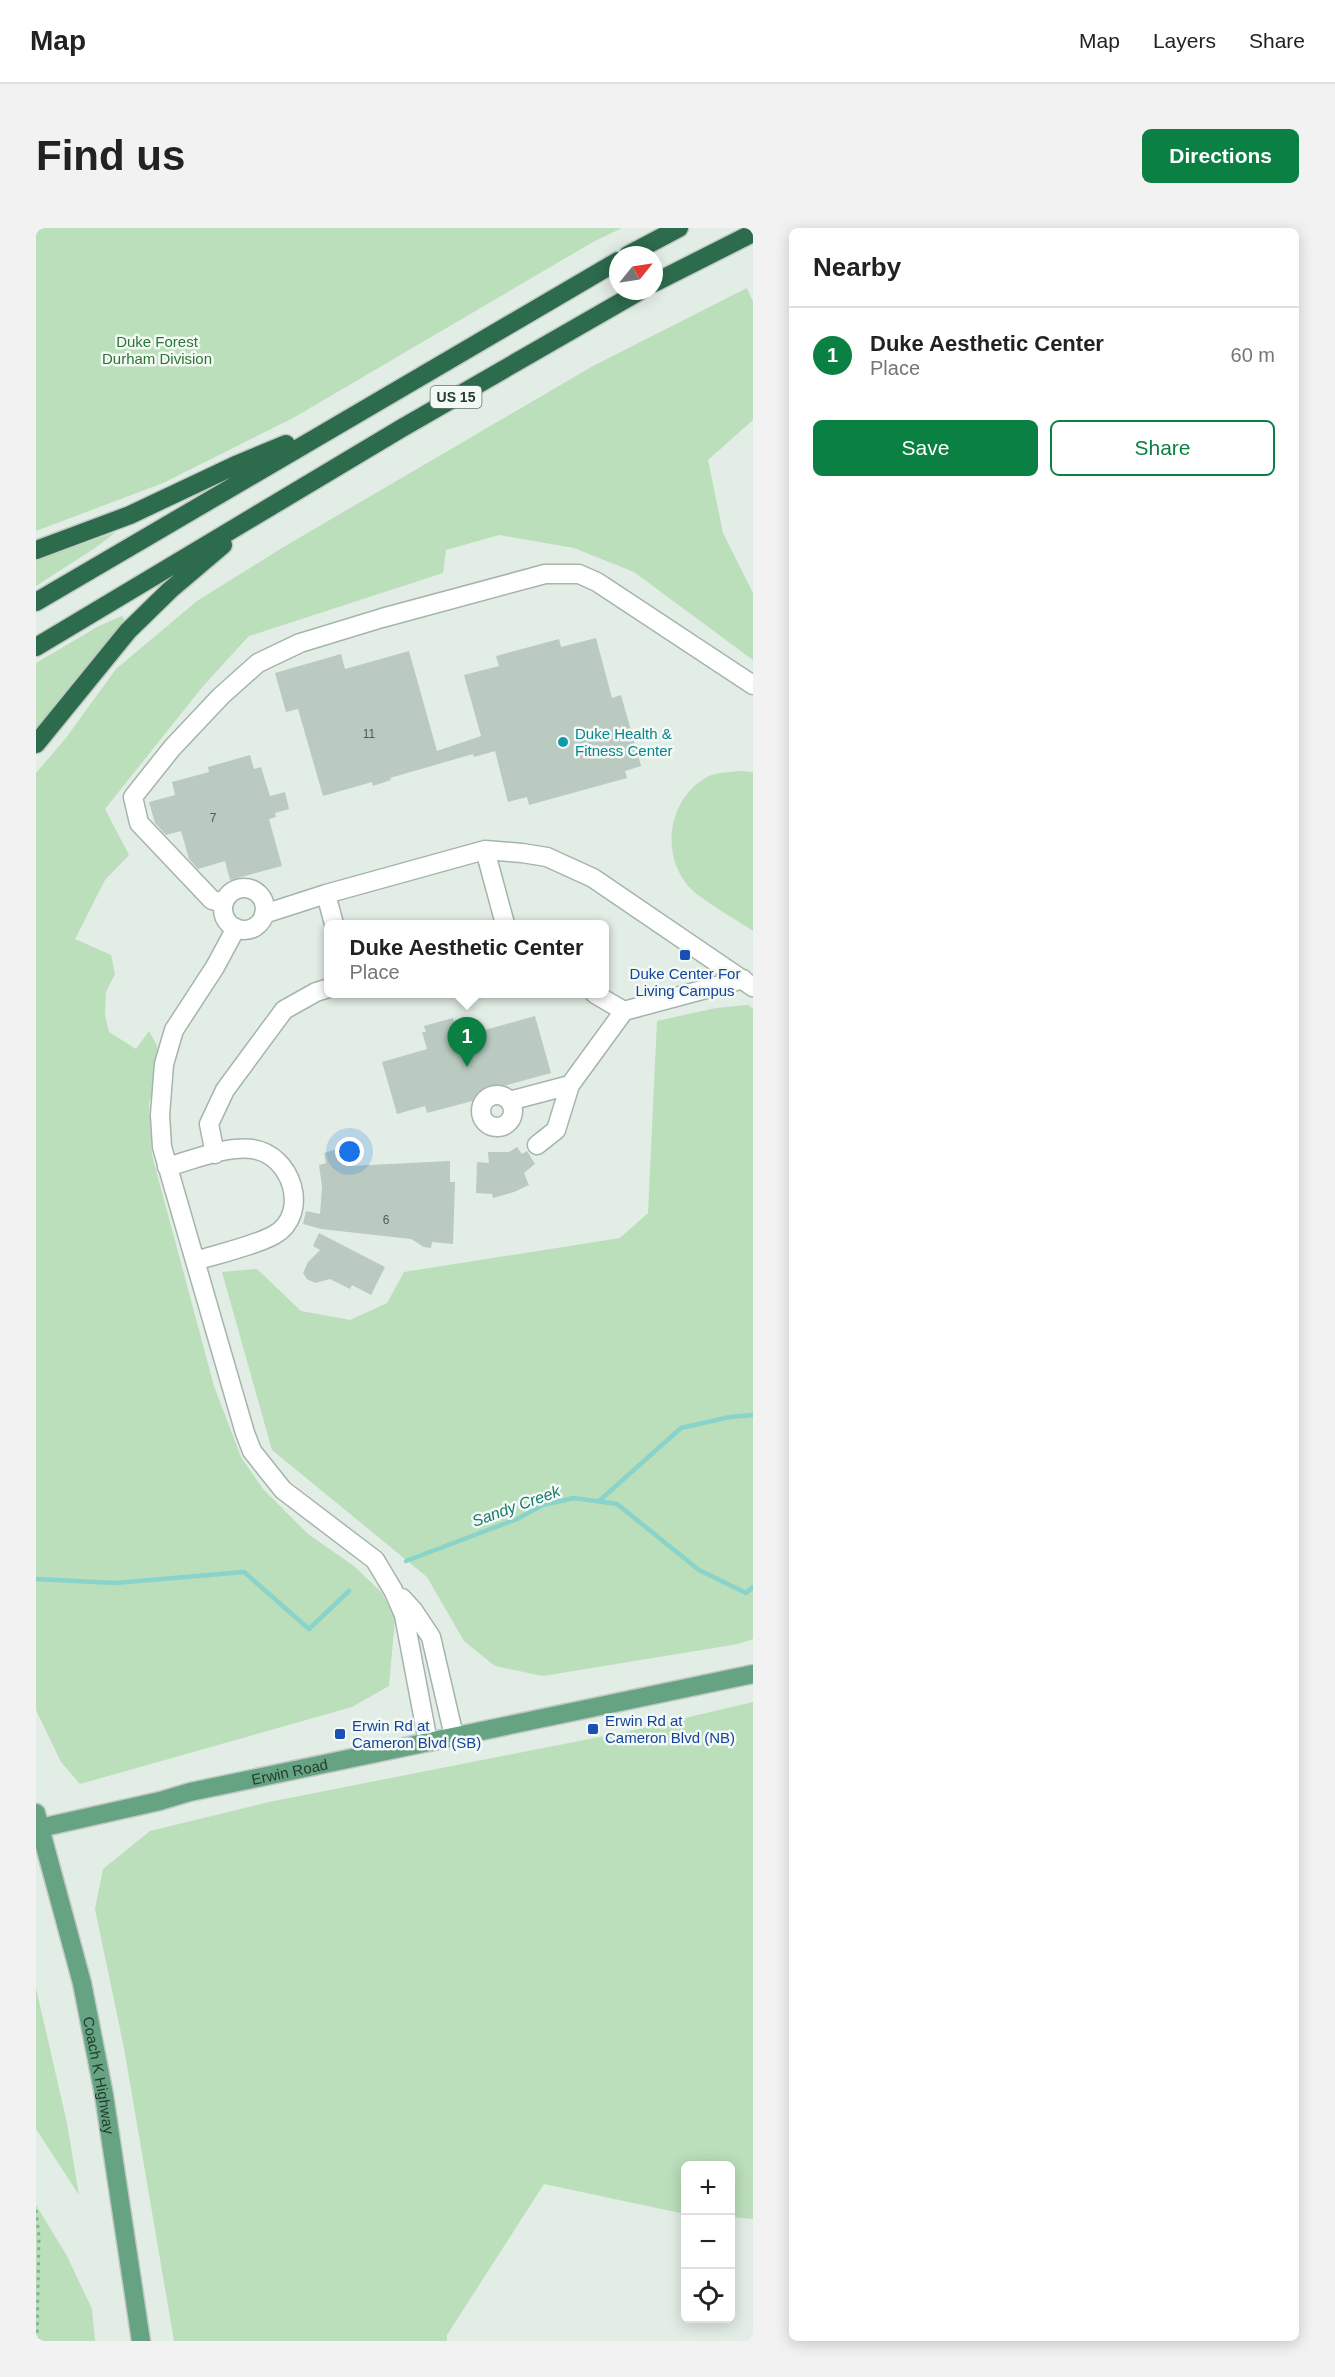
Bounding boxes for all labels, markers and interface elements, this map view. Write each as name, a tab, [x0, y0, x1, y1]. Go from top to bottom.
text: Map	[30, 25, 86, 56]
text: Map	[1079, 29, 1120, 52]
text: Layers	[1153, 29, 1216, 52]
text: Share	[1249, 29, 1305, 52]
button: Directions	[1142, 129, 1299, 183]
text: Find us	[36, 132, 185, 179]
north arrow	[609, 246, 663, 300]
text: Nearby	[813, 252, 901, 282]
text: Duke Aesthetic Center	[870, 331, 1104, 356]
park label: Duke Forest Durham Division	[102, 333, 212, 367]
text: 1	[827, 344, 838, 366]
text: 60 m	[1231, 344, 1275, 366]
text: Place	[870, 357, 920, 379]
road number: US 15	[430, 386, 482, 408]
button: Save	[813, 420, 1038, 476]
button: Share	[1050, 420, 1275, 476]
place label: Duke Health & Fitness Center	[575, 725, 673, 759]
house number: 11	[363, 727, 376, 741]
marker: Duke Health & Fitness Center	[556, 735, 570, 749]
house number: 7	[210, 811, 217, 825]
popup	[324, 920, 609, 998]
text: Duke Aesthetic Center	[350, 935, 583, 960]
marker: Duke Center For Living Campus	[678, 948, 692, 962]
text: Place	[350, 961, 400, 983]
place label: Duke Center For Living Campus	[630, 965, 740, 999]
pin: 1	[448, 1018, 486, 1067]
your location	[335, 1137, 364, 1166]
house number: 6	[383, 1213, 390, 1227]
water label: Sandy Creek	[470, 1482, 563, 1530]
place label: Erwin Rd at Cameron Blvd (NB)	[605, 1712, 735, 1746]
place label: Erwin Rd at Cameron Blvd (SB)	[352, 1717, 481, 1751]
marker: Erwin Rd at Cameron Blvd (NB)	[586, 1722, 600, 1736]
marker: Erwin Rd at Cameron Blvd (SB)	[333, 1727, 347, 1741]
street label: Erwin Road	[250, 1755, 329, 1787]
street label: Coach K Highway	[80, 2015, 118, 2136]
map controls	[681, 2161, 735, 2323]
button: +	[681, 2161, 735, 2215]
button: −	[681, 2215, 735, 2269]
button: locate	[681, 2269, 735, 2323]

